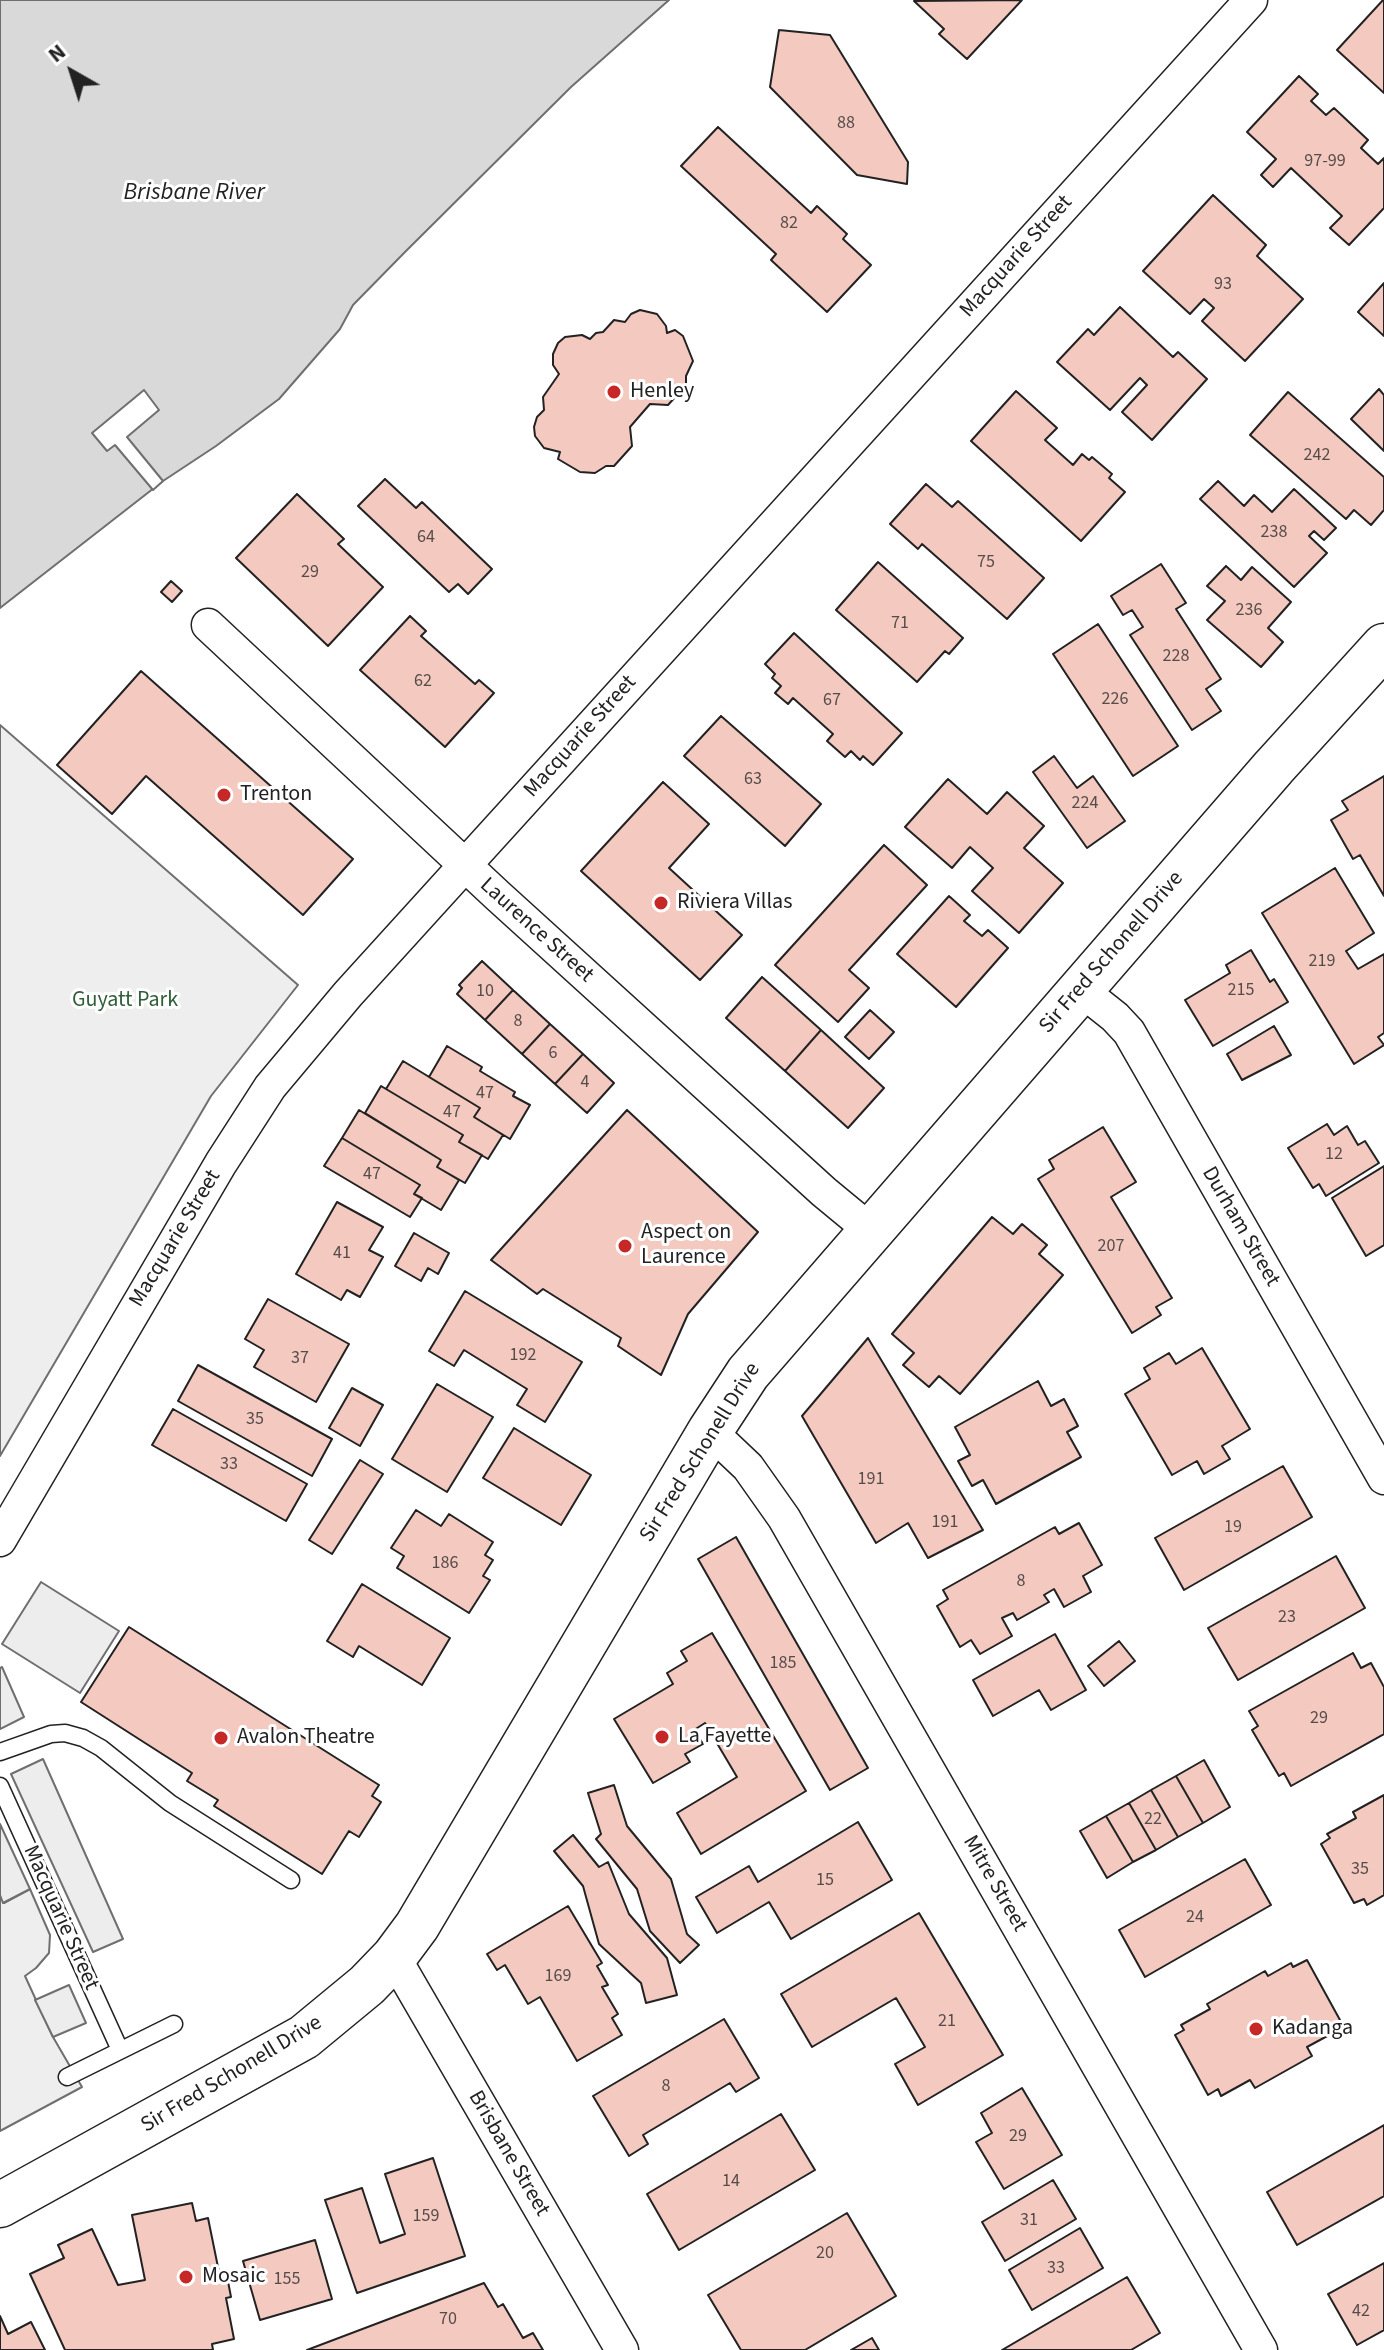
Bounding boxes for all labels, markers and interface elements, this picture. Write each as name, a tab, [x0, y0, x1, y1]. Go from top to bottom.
north arrow	[32, 32, 112, 112]
text: N	[41, 36, 73, 70]
house number: 88	[837, 113, 855, 135]
house number: 97-99	[1304, 151, 1346, 173]
water label: Brisbane River	[123, 180, 265, 208]
street label: Macquarie Street	[955, 190, 1079, 324]
house number: 82	[780, 213, 798, 235]
house number: 93	[1214, 274, 1232, 296]
place label: Henley	[630, 379, 694, 405]
marker: Henley	[605, 383, 623, 401]
house number: 242	[1304, 445, 1330, 467]
house number: 238	[1261, 522, 1287, 544]
house number: 64	[417, 527, 435, 549]
house number: 75	[977, 552, 995, 574]
house number: 29	[301, 562, 319, 584]
house number: 236	[1236, 600, 1262, 622]
house number: 71	[891, 613, 909, 635]
house number: 228	[1163, 646, 1189, 668]
street label: Macquarie Street	[519, 670, 643, 804]
house number: 62	[414, 671, 432, 693]
house number: 226	[1102, 689, 1128, 711]
house number: 67	[823, 690, 841, 712]
house number: 63	[744, 769, 762, 791]
place label: Trenton	[240, 782, 312, 808]
marker: Trenton	[215, 786, 233, 804]
house number: 224	[1072, 793, 1098, 815]
street label: Sir Fred Schonell Drive	[1034, 866, 1190, 1040]
street label: Laurence Street	[474, 873, 598, 989]
place label: Riviera Villas	[677, 890, 792, 916]
marker: Riviera Villas	[652, 894, 670, 912]
house number: 219	[1309, 951, 1335, 973]
house number: 215	[1228, 980, 1254, 1002]
house number: 10	[476, 981, 494, 1003]
park label: Guyatt Park	[72, 988, 178, 1014]
house number: 8	[514, 1011, 522, 1033]
house number: 6	[549, 1043, 557, 1065]
house number: 4	[581, 1072, 589, 1094]
house number: 47	[476, 1083, 494, 1105]
house number: 47	[443, 1102, 461, 1124]
house number: 12	[1325, 1144, 1343, 1166]
street label: Durham Street	[1195, 1162, 1285, 1292]
house number: 47	[363, 1164, 381, 1186]
street label: Macquarie Street	[125, 1166, 227, 1312]
place label: Aspect on Laurence	[641, 1220, 731, 1272]
house number: 207	[1098, 1236, 1124, 1258]
marker: Aspect on Laurence	[616, 1237, 634, 1255]
house number: 41	[333, 1243, 351, 1265]
house number: 192	[510, 1345, 536, 1367]
house number: 37	[291, 1348, 309, 1370]
street label: Sir Fred Schonell Drive	[635, 1358, 767, 1548]
house number: 35	[246, 1409, 264, 1431]
house number: 33	[220, 1454, 238, 1476]
house number: 191	[858, 1469, 884, 1491]
house number: 191	[932, 1512, 958, 1534]
house number: 19	[1224, 1517, 1242, 1539]
house number: 186	[432, 1553, 458, 1575]
house number: 8	[1017, 1571, 1025, 1593]
house number: 23	[1278, 1607, 1296, 1629]
house number: 185	[770, 1653, 796, 1675]
house number: 29	[1310, 1708, 1328, 1730]
place label: La Fayette	[678, 1724, 771, 1750]
place label: Avalon Theatre	[237, 1725, 375, 1751]
marker: La Fayette	[653, 1728, 671, 1746]
marker: Avalon Theatre	[212, 1729, 230, 1747]
house number: 22	[1144, 1809, 1162, 1831]
street label: Mitre Street	[956, 1831, 1032, 1937]
street label: Macquarie Street	[16, 1842, 104, 1994]
house number: 35	[1351, 1859, 1369, 1881]
house number: 15	[816, 1870, 834, 1892]
house number: 24	[1186, 1907, 1204, 1929]
house number: 169	[545, 1966, 571, 1988]
street label: Sir Fred Schonell Drive	[137, 2011, 327, 2139]
house number: 21	[938, 2011, 956, 2033]
place label: Kadanga	[1272, 2016, 1353, 2042]
marker: Kadanga	[1247, 2020, 1265, 2038]
house number: 8	[662, 2076, 670, 2098]
street label: Brisbane Street	[461, 2087, 555, 2221]
house number: 29	[1009, 2126, 1027, 2148]
house number: 14	[722, 2171, 740, 2193]
house number: 159	[413, 2206, 439, 2228]
house number: 31	[1020, 2210, 1038, 2232]
house number: 20	[816, 2243, 834, 2265]
house number: 33	[1047, 2258, 1065, 2280]
place label: Mosaic	[202, 2264, 266, 2290]
marker: Mosaic	[177, 2268, 195, 2286]
house number: 155	[274, 2269, 300, 2291]
house number: 42	[1352, 2301, 1370, 2323]
house number: 70	[439, 2309, 457, 2331]

